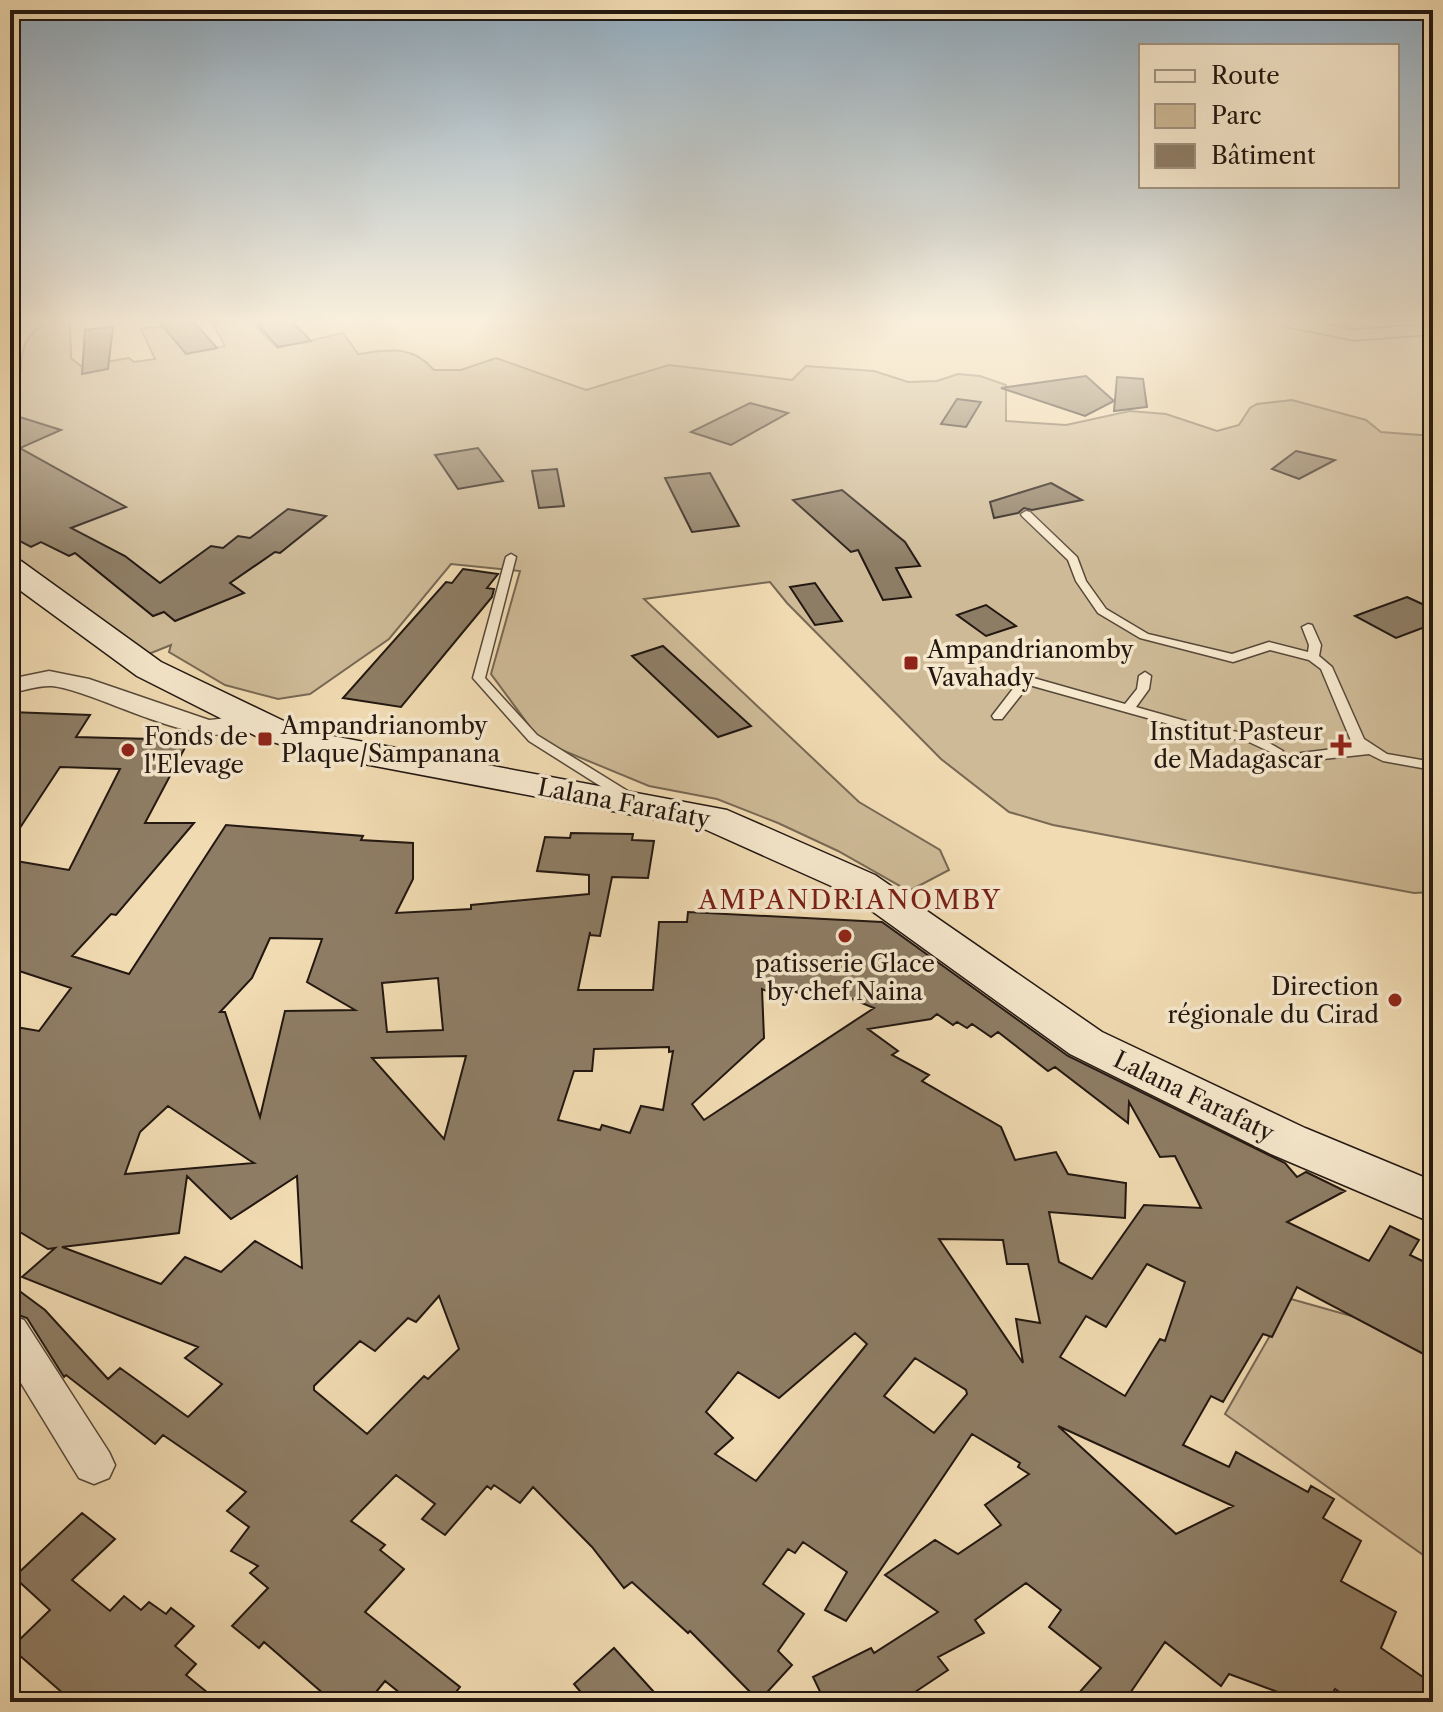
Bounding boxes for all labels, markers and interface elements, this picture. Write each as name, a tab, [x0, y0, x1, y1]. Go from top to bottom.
legend	[1139, 44, 1399, 188]
text: Route	[1211, 61, 1280, 90]
text: Parc	[1211, 101, 1262, 130]
text: Bâtiment	[1211, 141, 1316, 170]
place label: Ampandrianomby Vavahady	[926, 635, 1134, 692]
marker: Ampandrianomby Vavahady	[902, 654, 920, 672]
place label: Ampandrianomby Plaque/Sampanana	[280, 711, 500, 768]
place label: Institut Pasteur de Madagascar	[1149, 717, 1323, 774]
place label: Fonds de l'Elevage	[144, 722, 248, 779]
marker: Ampandrianomby Plaque/Sampanana	[256, 730, 274, 748]
marker: Institut Pasteur de Madagascar	[1330, 734, 1352, 756]
marker: Fonds de l'Elevage	[119, 741, 137, 759]
street label: Lalana Farafaty	[535, 772, 713, 834]
district label: AMPANDRIANOMBY	[697, 884, 1002, 916]
marker: patisserie Glace by chef Naina	[836, 927, 854, 945]
place label: patisserie Glace by chef Naina	[755, 949, 935, 1006]
place label: Direction régionale du Cirad	[1168, 972, 1379, 1029]
marker: Direction régionale du Cirad	[1386, 991, 1404, 1009]
street label: Lalana Farafaty	[1109, 1045, 1280, 1148]

